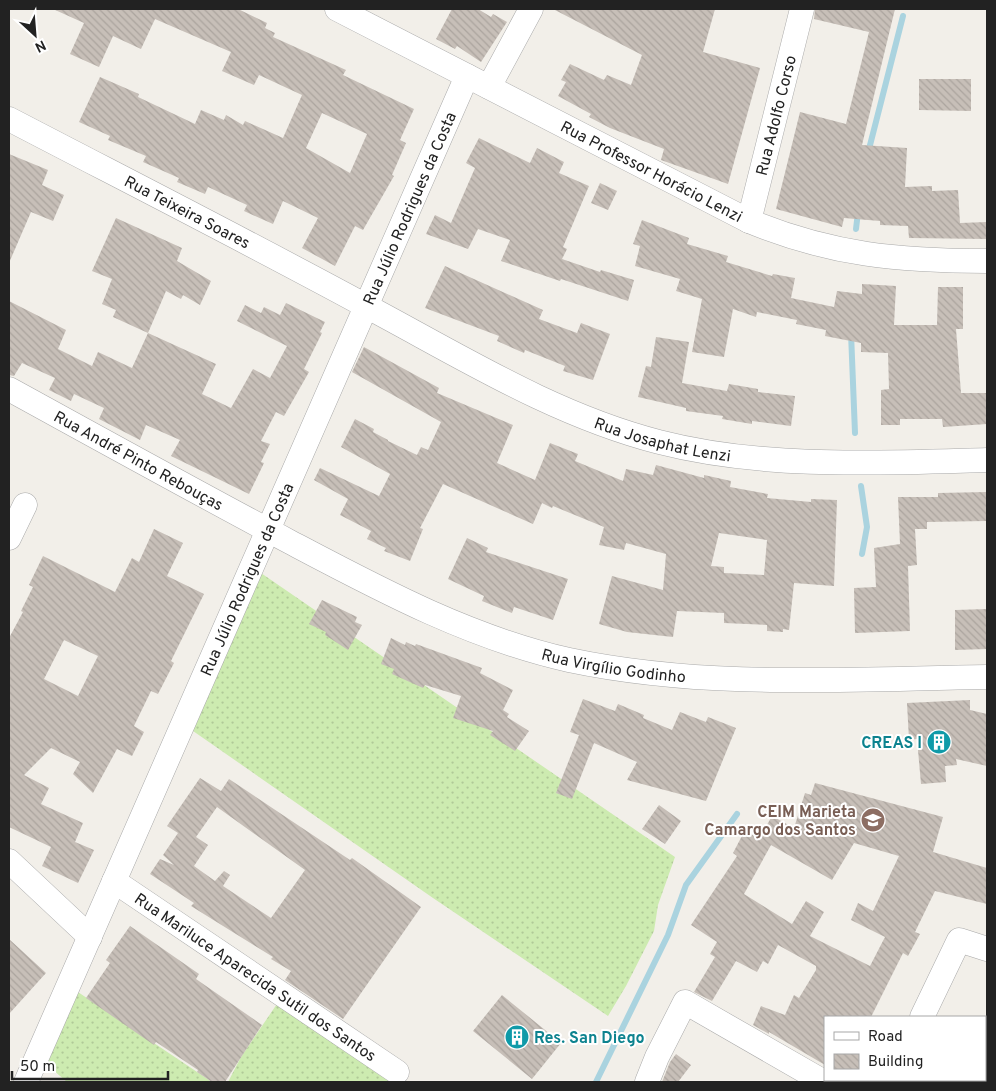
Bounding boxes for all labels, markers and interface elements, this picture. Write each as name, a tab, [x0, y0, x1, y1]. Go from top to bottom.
north arrow	[10, 10, 60, 60]
text: N	[32, 35, 48, 55]
street label: Rua Adolfo Corso	[753, 53, 802, 178]
street label: Rua Júlio Rodrigues da Costa	[360, 109, 462, 309]
street label: Rua Professor Horácio Lenzi	[556, 118, 745, 228]
street label: Rua Teixeira Soares	[120, 172, 253, 254]
street label: Rua André Pinto Rebouças	[50, 407, 226, 516]
street label: Rua Josaphat Lenzi	[591, 414, 732, 467]
street label: Rua Júlio Rodrigues da Costa	[197, 480, 299, 680]
street label: Rua Virgílio Godinho	[539, 646, 687, 688]
building icon: CREAS I	[926, 729, 952, 755]
place label: CREAS I	[861, 734, 922, 754]
place label: CEIM Marieta Camargo dos Santos	[704, 803, 856, 841]
school or university icon: CEIM Marieta Camargo dos Santos	[860, 807, 886, 833]
street label: Rua Mariluce Aparecida Sutil dos Santos	[130, 890, 379, 1067]
legend	[824, 1016, 986, 1081]
building icon: Res. San Diego	[504, 1024, 530, 1050]
text: Road	[868, 1028, 903, 1047]
place label: Res. San Diego	[534, 1029, 645, 1049]
scale bar	[12, 1048, 169, 1080]
text: Building	[868, 1053, 923, 1072]
text: 50 m	[20, 1058, 55, 1077]

